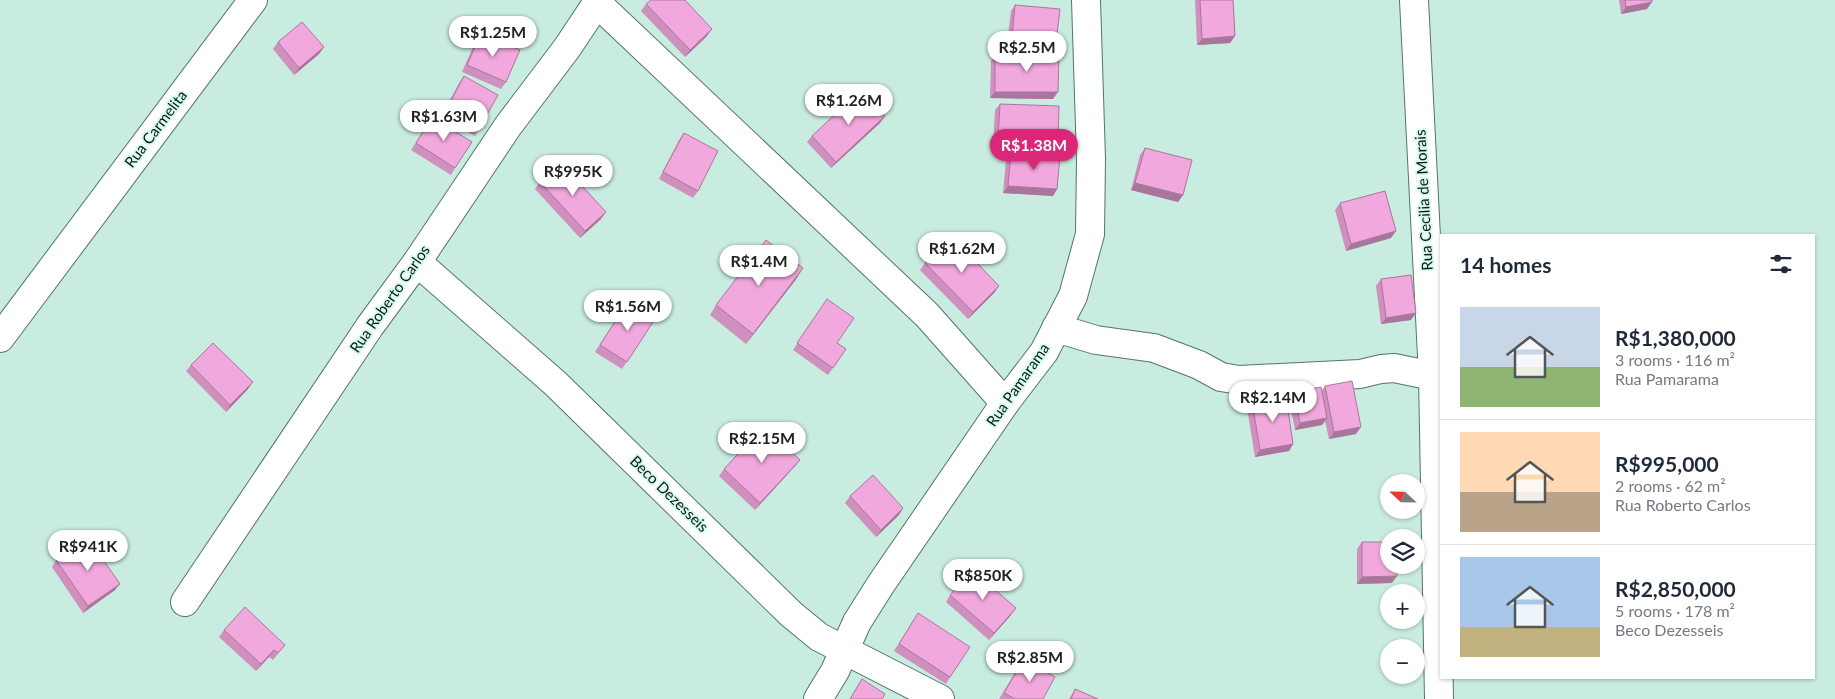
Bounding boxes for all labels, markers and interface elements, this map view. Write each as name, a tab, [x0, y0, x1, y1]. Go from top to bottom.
pin: R$1.25M	[447, 15, 539, 58]
text: R$1.25M	[460, 22, 526, 41]
pin: R$2.5M	[986, 30, 1068, 73]
text: R$2.5M	[998, 37, 1056, 56]
pin: R$1.26M	[803, 84, 895, 126]
street label: Rua Carmelita	[120, 86, 190, 171]
text: R$1.26M	[816, 90, 882, 109]
pin: R$1.63M	[398, 100, 490, 142]
text: R$1.63M	[411, 106, 477, 125]
pin: R$1.38M	[988, 128, 1080, 171]
street label: Rua Cecilia de Morais	[1410, 129, 1436, 271]
text: R$1.38M	[1001, 135, 1067, 154]
pin: R$995K	[532, 154, 614, 197]
text: R$995K	[544, 161, 602, 180]
pin: R$1.62M	[916, 232, 1008, 274]
text: R$1.62M	[929, 238, 995, 257]
street label: Rua Roberto Carlos	[345, 241, 433, 356]
pin: R$1.4M	[718, 244, 800, 287]
icon: filters	[1767, 250, 1795, 278]
text: R$1.4M	[730, 251, 788, 270]
text: 14 homes	[1460, 252, 1551, 277]
pin: R$1.56M	[582, 290, 674, 332]
text: R$1.56M	[595, 296, 661, 315]
text: R$1,380,000	[1615, 325, 1736, 350]
icon: home	[1500, 327, 1560, 387]
street label: Rua Pamarama	[982, 339, 1052, 429]
text: 3 rooms · 116 m²	[1615, 350, 1735, 369]
text: Rua Pamarama	[1615, 369, 1719, 388]
pin: R$2.14M	[1227, 380, 1319, 423]
text: R$2.14M	[1240, 387, 1306, 406]
pin: R$2.15M	[716, 422, 808, 464]
text: R$2.15M	[729, 428, 795, 447]
street label: Beco Dezesseis	[627, 451, 713, 535]
text: R$995,000	[1615, 451, 1719, 476]
icon: home	[1500, 452, 1560, 512]
north arrow	[1380, 474, 1425, 519]
map controls	[1380, 474, 1425, 684]
text: 2 rooms · 62 m²	[1615, 476, 1726, 495]
text: Rua Roberto Carlos	[1615, 495, 1751, 514]
button: layers	[1380, 529, 1425, 574]
pin: R$941K	[47, 530, 129, 572]
text: R$941K	[59, 536, 117, 555]
pin: R$850K	[942, 558, 1024, 601]
text: R$850K	[954, 565, 1012, 584]
text: R$2,850,000	[1615, 576, 1736, 601]
icon: home	[1500, 577, 1560, 637]
button: +	[1380, 584, 1425, 629]
text: 5 rooms · 178 m²	[1615, 601, 1735, 620]
text: Beco Dezesseis	[1615, 620, 1723, 639]
button: −	[1380, 639, 1425, 684]
pin: R$2.85M	[984, 640, 1076, 683]
text: R$2.85M	[997, 647, 1063, 666]

